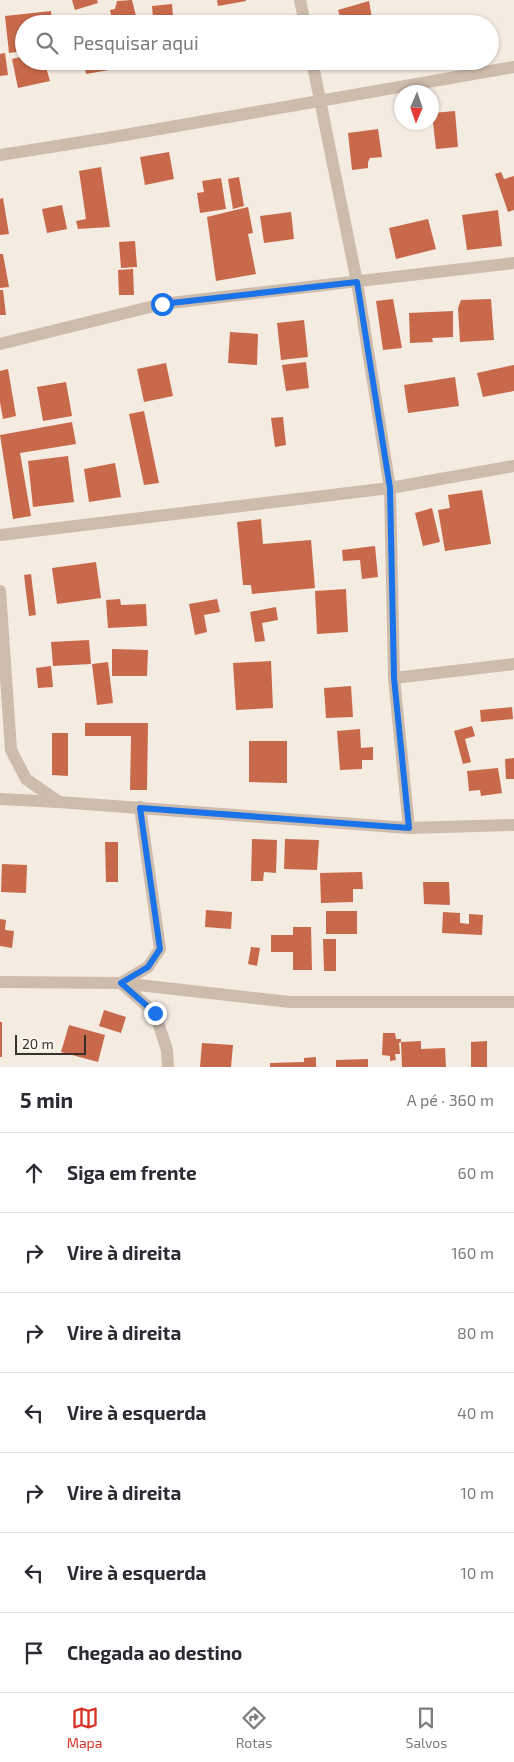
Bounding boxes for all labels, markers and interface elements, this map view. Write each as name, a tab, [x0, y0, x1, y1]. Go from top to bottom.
search box	[15, 15, 499, 70]
icon: search	[33, 29, 61, 57]
text: Pesquisar aqui	[73, 31, 199, 54]
north arrow	[394, 85, 439, 130]
route start	[151, 293, 174, 316]
route end	[144, 1002, 167, 1025]
scale bar	[15, 1032, 86, 1055]
text: 20 m	[22, 1035, 54, 1052]
text: 5 min	[20, 1087, 73, 1112]
text: A pé · 360 m	[407, 1090, 494, 1109]
icon: ahead	[20, 1159, 48, 1187]
text: Siga em frente	[67, 1161, 197, 1184]
text: 60 m	[458, 1163, 494, 1182]
icon: right	[20, 1239, 48, 1267]
text: Vire à direita	[67, 1241, 181, 1264]
text: 160 m	[451, 1243, 494, 1262]
icon: right	[20, 1319, 48, 1347]
text: Vire à direita	[67, 1321, 181, 1344]
text: 80 m	[457, 1323, 494, 1342]
icon: left	[20, 1399, 48, 1427]
text: Vire à esquerda	[67, 1401, 206, 1424]
text: 40 m	[457, 1403, 494, 1422]
icon: right	[20, 1479, 48, 1507]
text: Vire à direita	[67, 1481, 181, 1504]
text: 10 m	[460, 1483, 494, 1502]
icon: left	[20, 1559, 48, 1587]
text: Vire à esquerda	[67, 1561, 206, 1584]
text: 10 m	[460, 1563, 494, 1582]
icon: arrive	[20, 1639, 48, 1667]
text: Chegada ao destino	[67, 1641, 242, 1664]
tab: Mapa	[67, 1704, 102, 1751]
tab: Rotas	[236, 1704, 272, 1751]
tab: Salvos	[406, 1704, 447, 1751]

